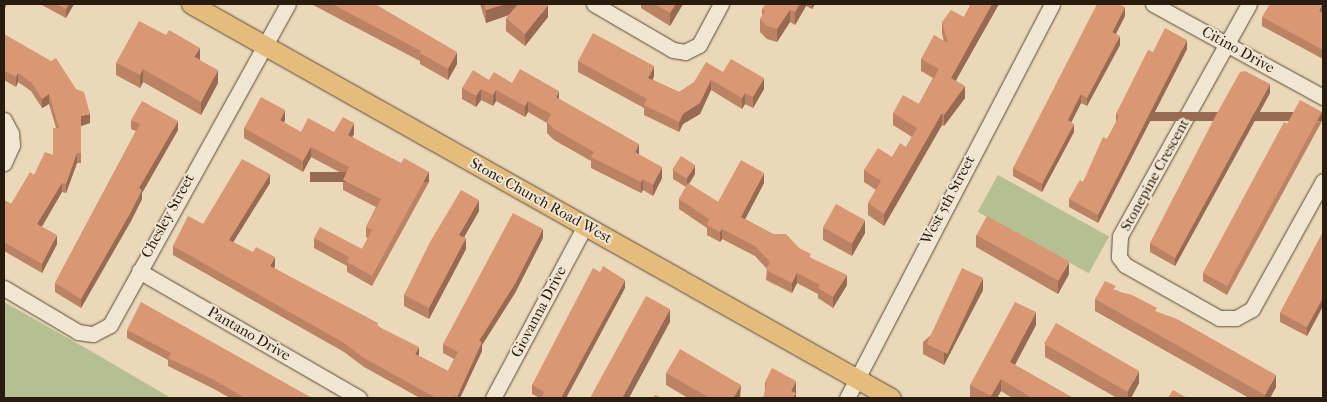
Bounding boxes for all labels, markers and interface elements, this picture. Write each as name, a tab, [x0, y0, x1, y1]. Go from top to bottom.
street label: Citino Drive	[1199, 23, 1277, 77]
street label: Stonepine Crescent	[1117, 116, 1193, 234]
street label: West 5th Street	[917, 152, 979, 248]
street label: Stone Church Road West	[467, 154, 615, 248]
street label: Chesley Street	[137, 171, 199, 261]
street label: Giovanna Drive	[507, 263, 571, 361]
street label: Pantano Drive	[204, 303, 294, 365]

